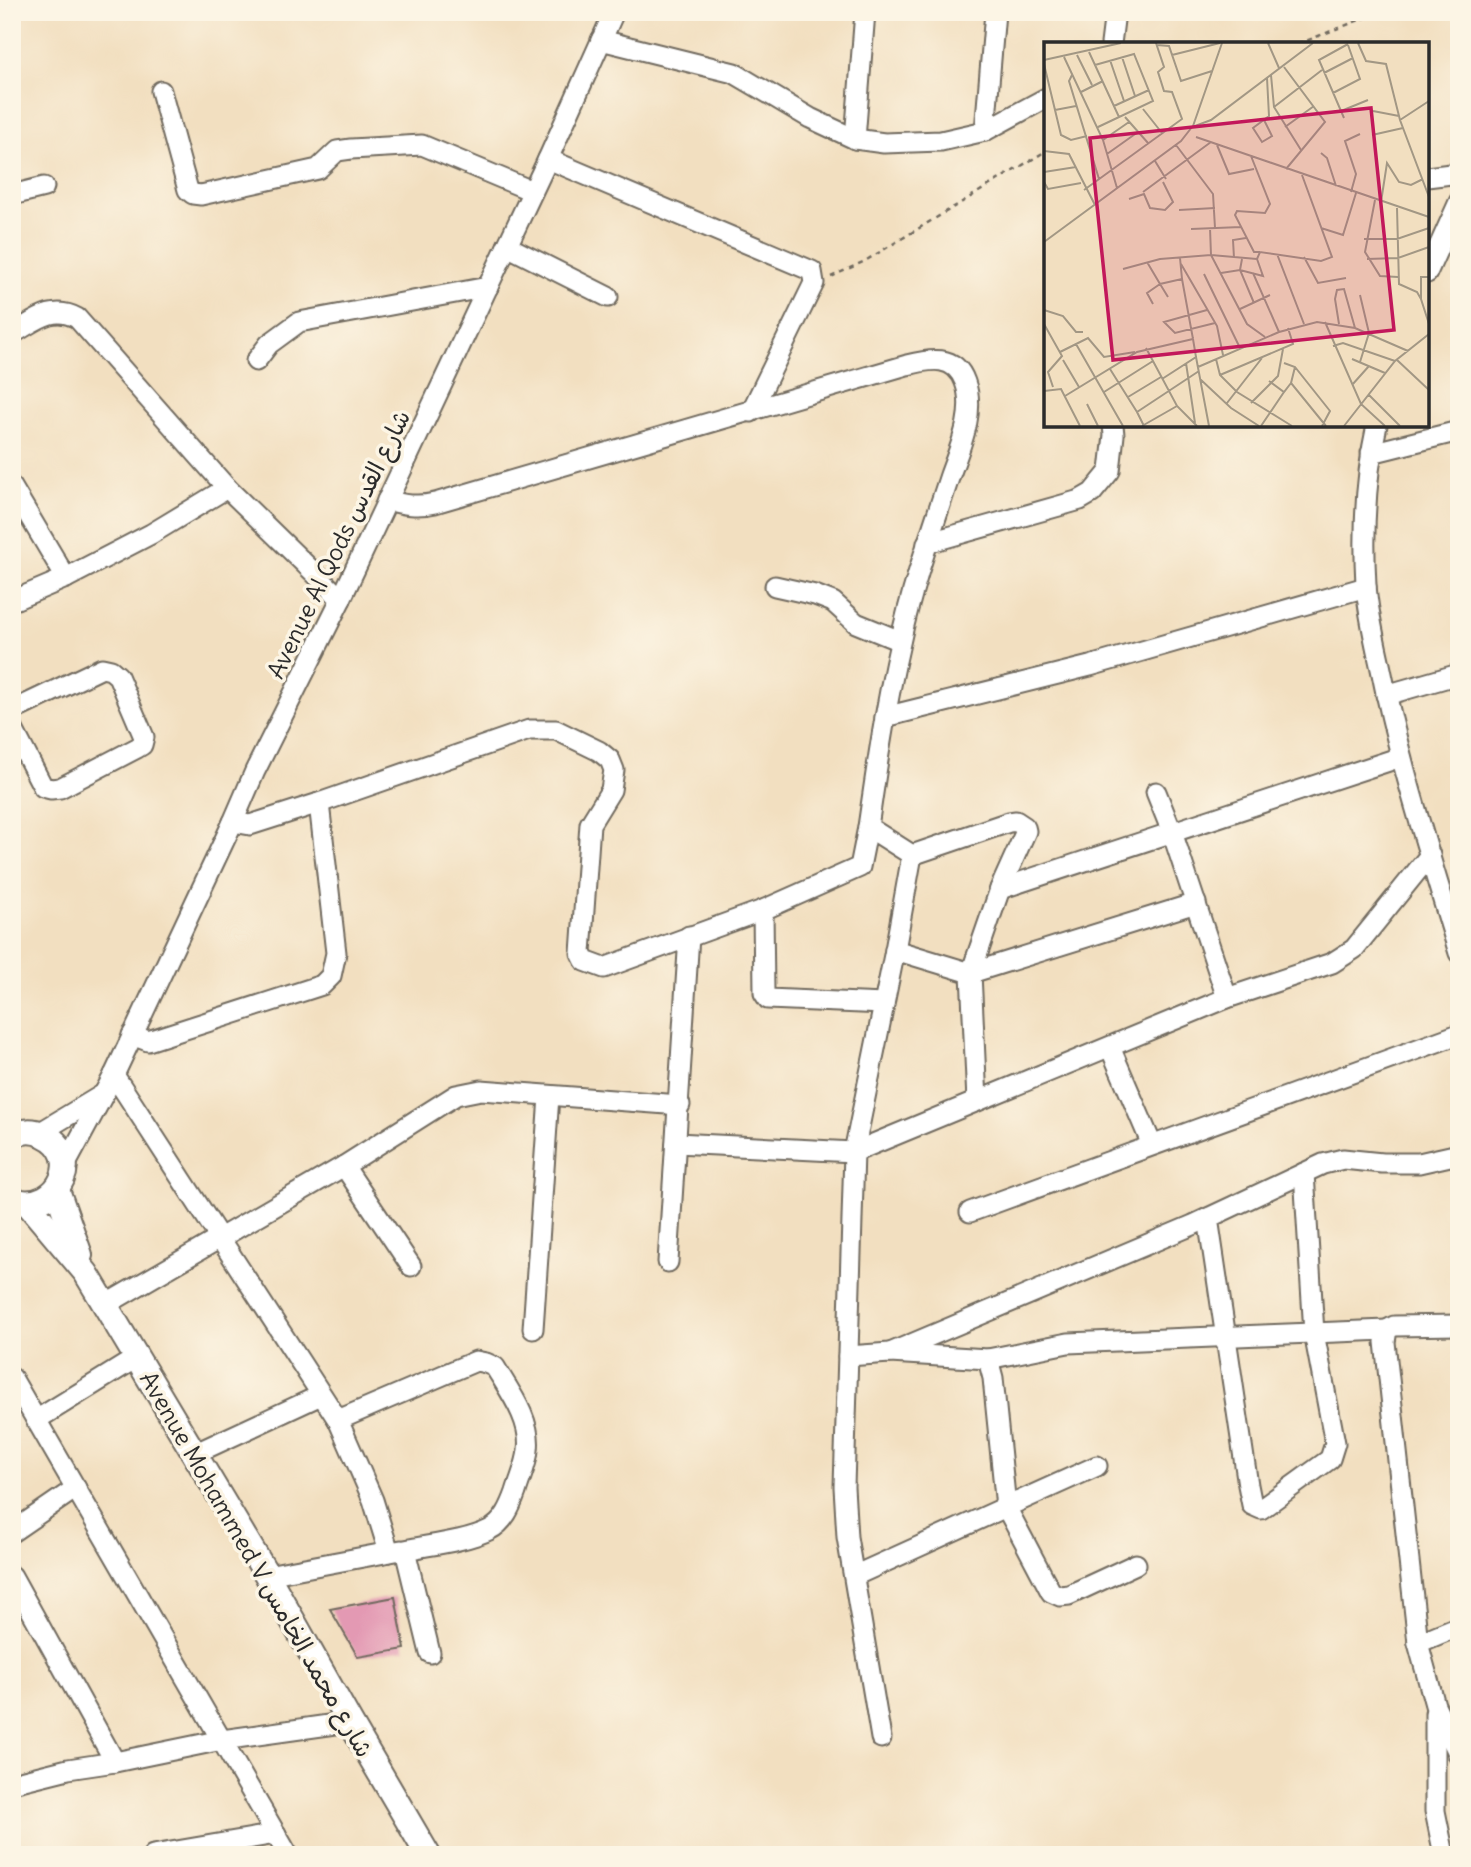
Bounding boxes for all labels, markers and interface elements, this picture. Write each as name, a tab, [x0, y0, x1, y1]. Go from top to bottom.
inset map	[1044, 42, 1429, 427]
street label: Avenue Al Qods شارع القدس	[260, 405, 419, 685]
street label: Avenue Mohammed V شارع محمد الخامس	[131, 1366, 380, 1764]

